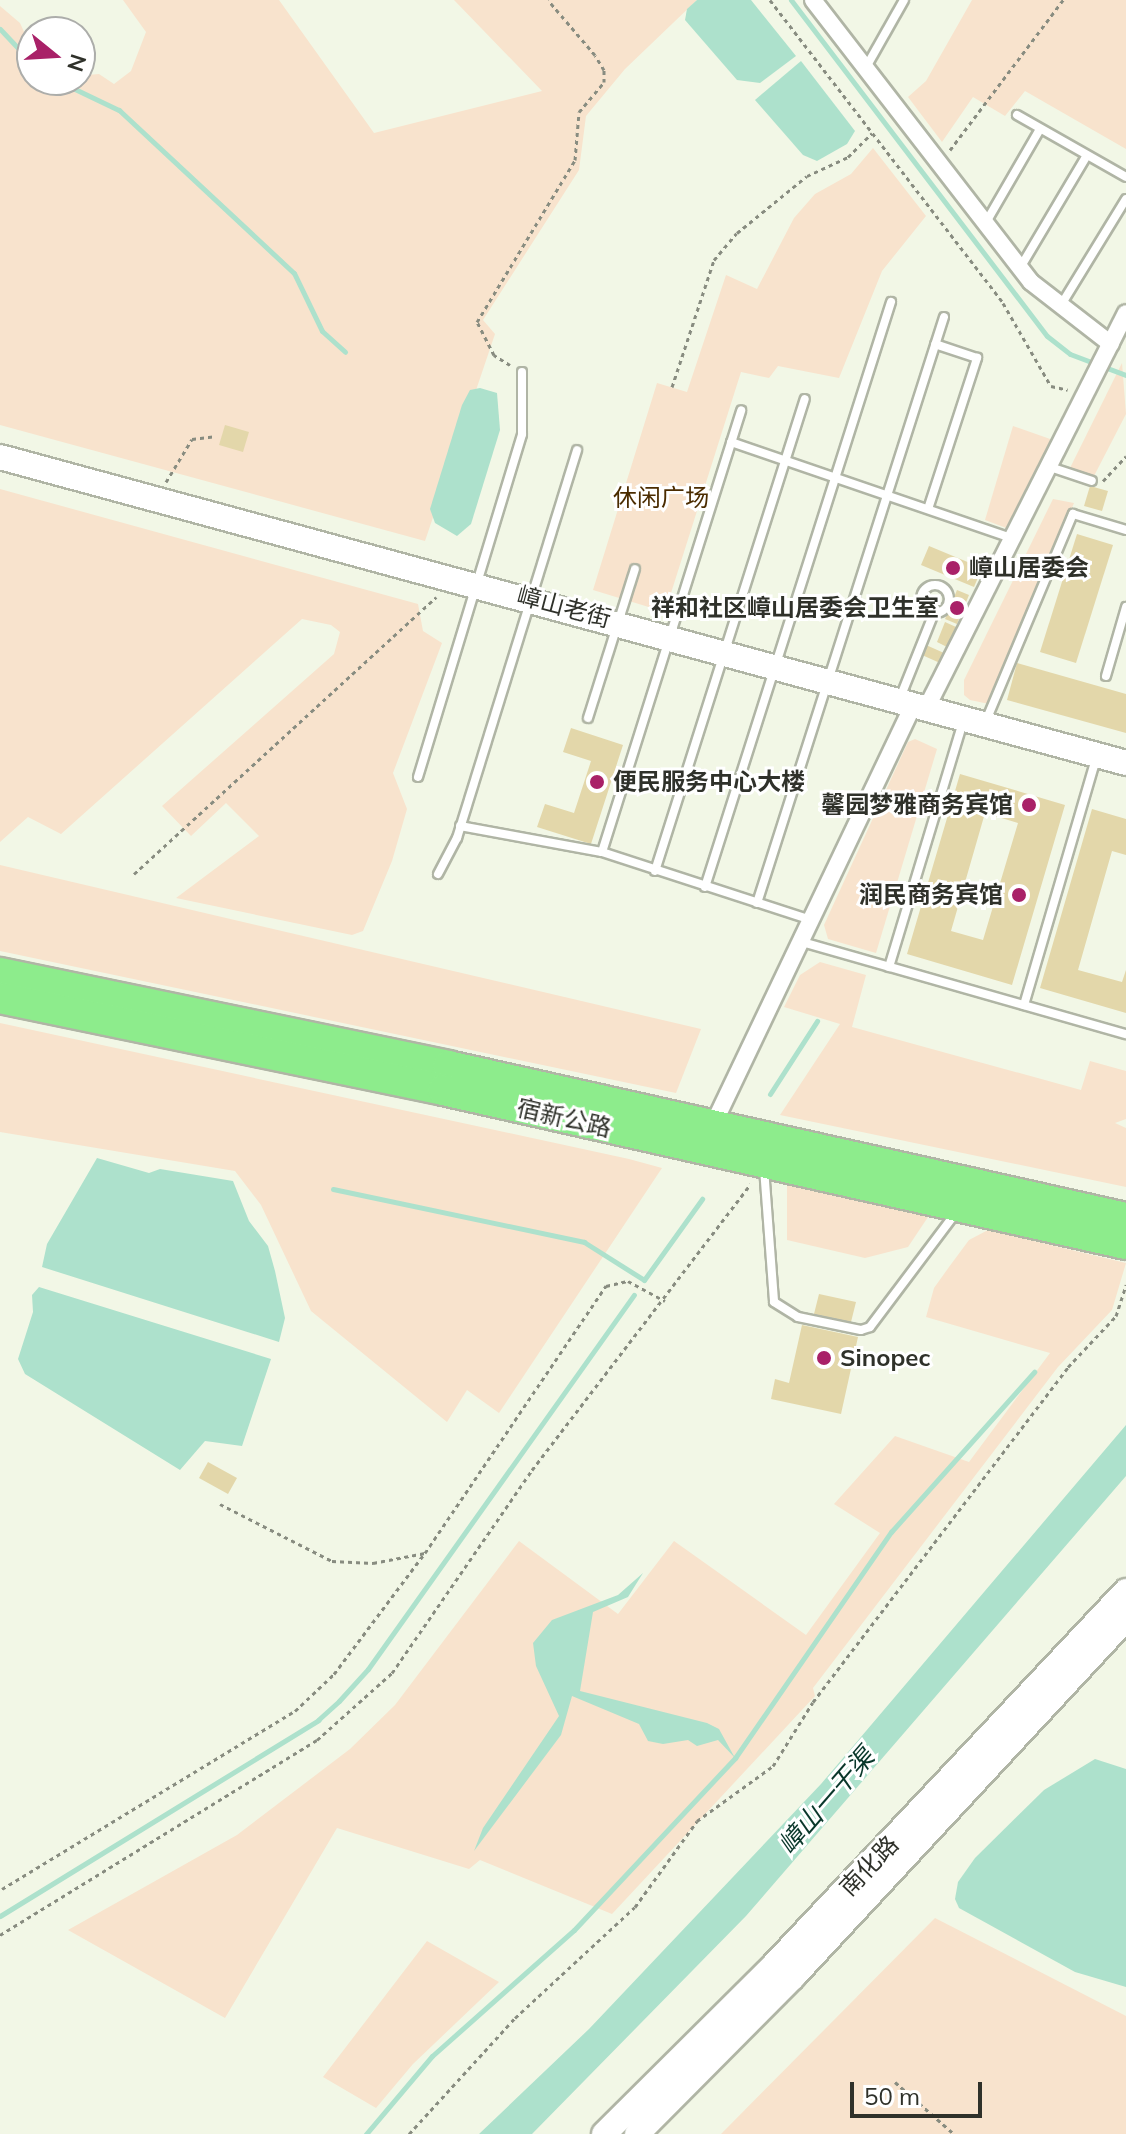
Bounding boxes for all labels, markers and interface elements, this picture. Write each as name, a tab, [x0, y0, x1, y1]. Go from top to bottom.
north arrow	[16, 16, 96, 96]
text: N	[61, 51, 93, 75]
park label: 休闲广场	[613, 484, 709, 512]
place label: 嶂山居委会	[969, 554, 1089, 582]
marker: 嶂山居委会	[944, 559, 962, 577]
street label: 嶂山老街	[514, 581, 614, 633]
place label: 祥和社区嶂山居委会卫生室	[651, 594, 939, 622]
marker: 祥和社区嶂山居委会卫生室	[946, 597, 968, 619]
place label: 便民服务中心大楼	[613, 768, 805, 796]
marker: 便民服务中心大楼	[588, 773, 606, 791]
place label: 馨园梦雅商务宾馆	[821, 791, 1013, 819]
marker: 馨园梦雅商务宾馆	[1020, 796, 1038, 814]
place label: 润民商务宾馆	[859, 881, 1003, 909]
marker: 润民商务宾馆	[1010, 886, 1028, 904]
street label: 宿新公路	[514, 1093, 614, 1143]
place label: Sinopec	[840, 1344, 931, 1372]
marker: Sinopec	[815, 1349, 833, 1367]
water label: 嶂山一干渠	[772, 1742, 880, 1860]
street label: 南化路	[834, 1830, 904, 1902]
scale bar	[854, 2066, 986, 2116]
text: 50 m	[864, 2081, 920, 2111]

